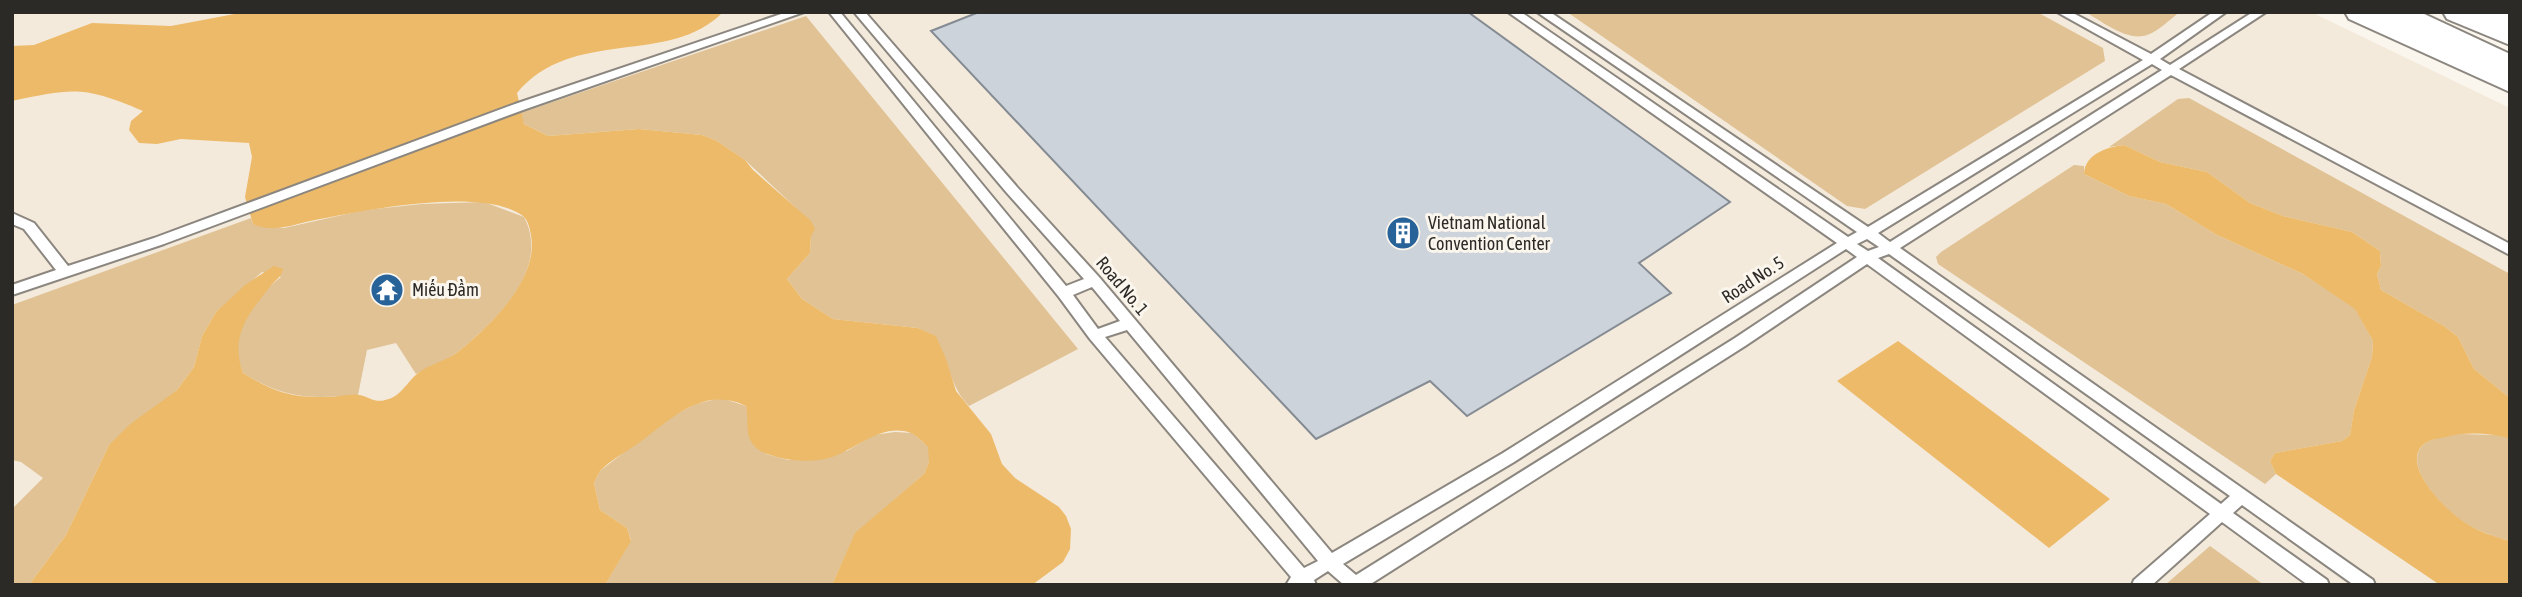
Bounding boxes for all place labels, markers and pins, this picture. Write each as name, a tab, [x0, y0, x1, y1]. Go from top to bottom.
place label: Vietnam National Convention Center	[1428, 212, 1551, 254]
building icon: Vietnam National Convention Center	[1384, 214, 1422, 252]
temple icon: Miếu Đầm	[368, 271, 406, 309]
place label: Miếu Đầm	[412, 278, 479, 300]

